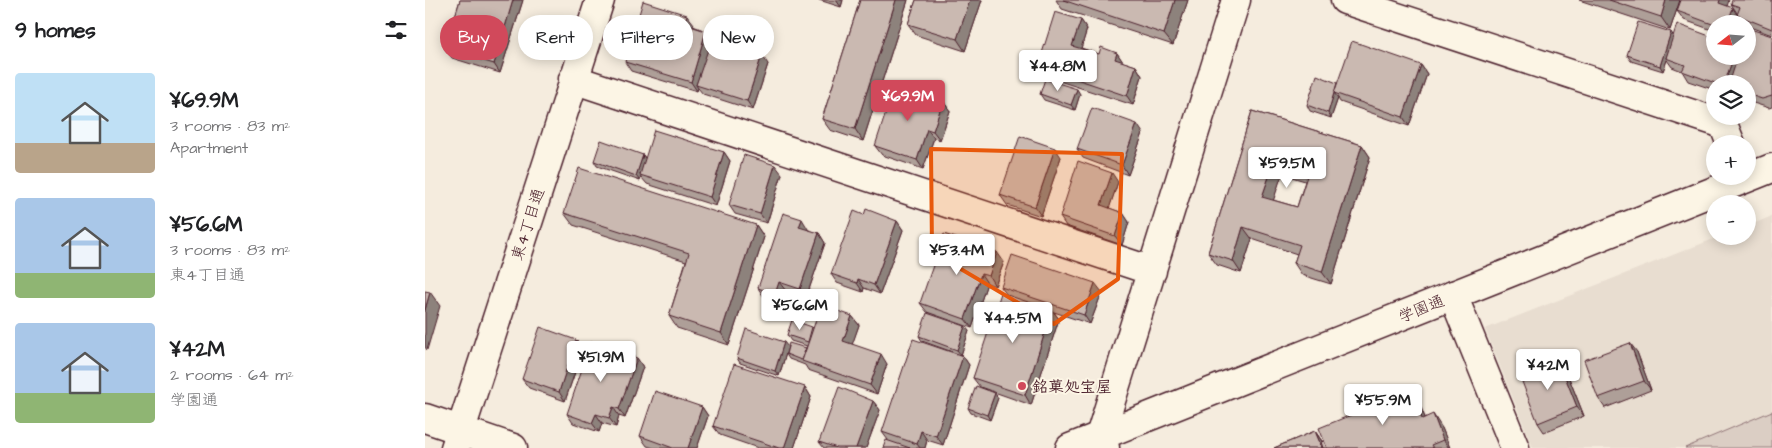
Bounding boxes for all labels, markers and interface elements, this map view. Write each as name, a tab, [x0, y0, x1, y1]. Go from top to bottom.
chip: Buy	[440, 15, 508, 60]
chip: Rent	[518, 15, 593, 60]
chip: Filters	[603, 15, 693, 60]
chip: New	[703, 15, 774, 60]
north arrow	[1706, 15, 1756, 65]
map controls	[1706, 15, 1756, 245]
text: 9 homes	[15, 16, 96, 45]
icon: filters	[382, 16, 410, 44]
pin: ¥44.8M	[1017, 49, 1099, 92]
text: ¥44.8M	[1030, 55, 1086, 77]
button: layers	[1706, 75, 1756, 125]
pin: ¥69.9M	[867, 80, 949, 122]
text: ¥69.9M	[882, 85, 934, 107]
text: ¥69.9M	[170, 86, 239, 115]
icon: home	[55, 93, 115, 153]
text: 3 rooms · 83 m²	[170, 115, 290, 137]
button: +	[1706, 135, 1756, 185]
text: Apartment	[170, 137, 248, 159]
pin: ¥59.5M	[1246, 146, 1328, 189]
text: ¥59.5M	[1259, 152, 1315, 174]
street label: 東4丁目通	[506, 185, 550, 263]
button: −	[1706, 195, 1756, 245]
text: ¥56.6M	[170, 210, 243, 239]
icon: home	[55, 218, 115, 278]
pin: ¥53.4M	[916, 234, 998, 276]
text: 3 rooms · 83 m²	[170, 239, 290, 261]
text: ¥53.4M	[930, 239, 984, 261]
text: 東4丁目通	[170, 264, 245, 286]
pin: ¥56.6M	[759, 288, 841, 331]
street label: 学園通	[1395, 290, 1448, 328]
text: ¥56.6M	[772, 294, 828, 316]
pin: ¥44.5M	[972, 302, 1054, 344]
text: ¥44.5M	[984, 307, 1042, 329]
text: ¥42M	[170, 335, 225, 364]
pin: ¥51.9M	[560, 340, 642, 383]
icon: home	[55, 343, 115, 403]
text: ¥51.9M	[578, 346, 624, 368]
pin: ¥42M	[1518, 348, 1578, 391]
text: ¥42M	[1527, 354, 1569, 376]
text: 2 rooms · 64 m²	[170, 364, 294, 386]
place label: 銘菓処宝屋	[1032, 376, 1112, 398]
marker: 銘菓処宝屋	[1016, 380, 1028, 392]
pin: ¥55.9M	[1342, 384, 1424, 426]
text: 学園通	[170, 389, 218, 411]
text: ¥55.9M	[1355, 389, 1411, 411]

